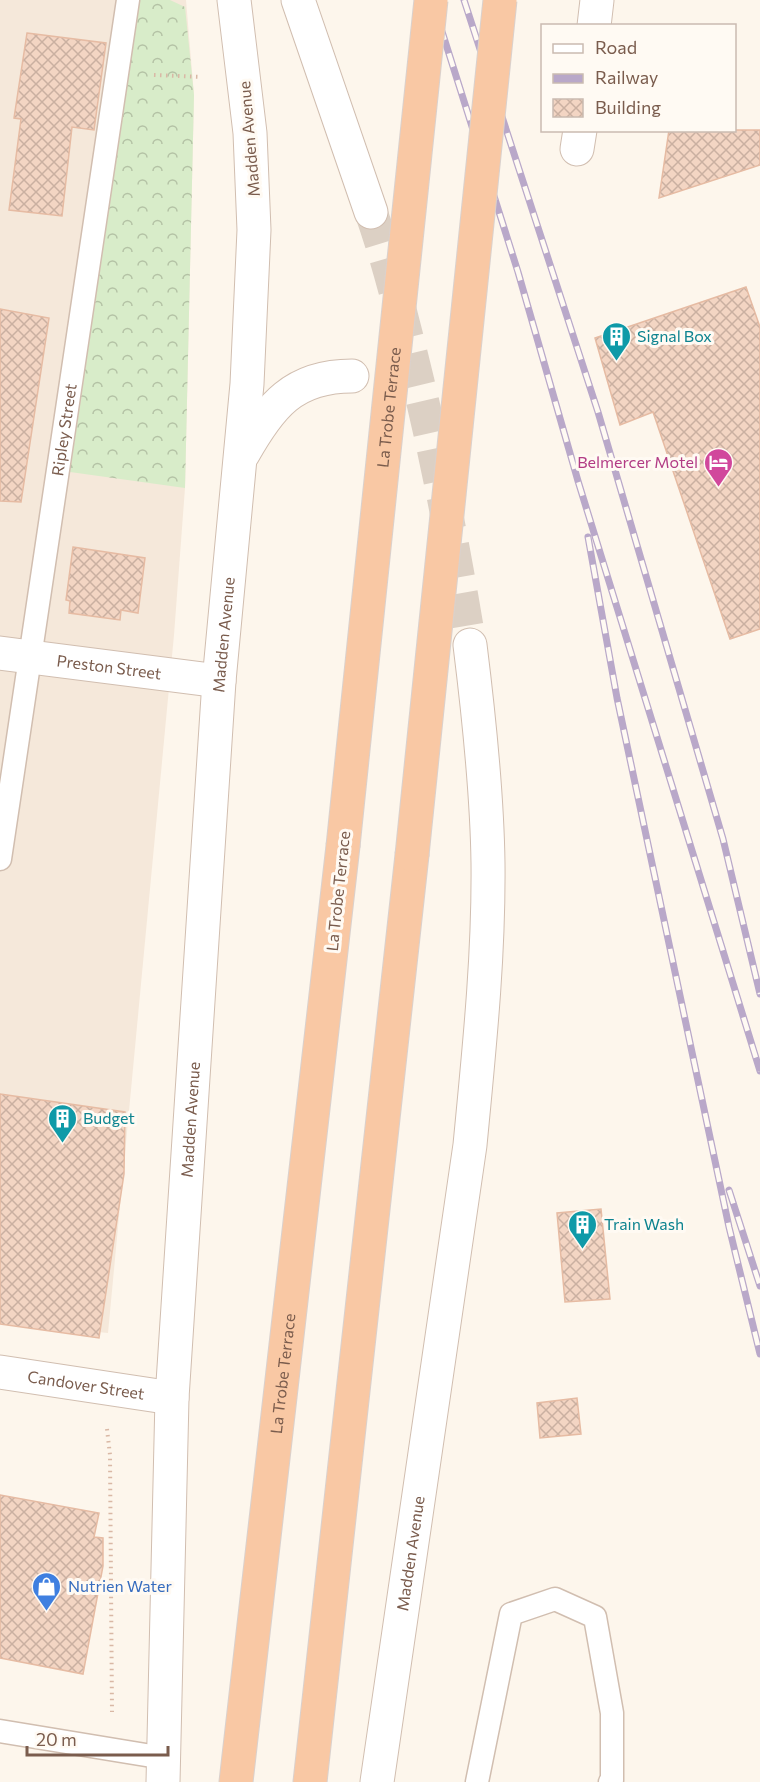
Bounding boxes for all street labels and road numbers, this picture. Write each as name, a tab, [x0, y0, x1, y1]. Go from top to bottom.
street label: Madden Avenue	[234, 80, 263, 198]
street label: La Trobe Terrace	[372, 346, 404, 469]
street label: Ripley Street	[47, 382, 80, 477]
street label: Madden Avenue	[208, 576, 238, 693]
street label: Preston Street	[56, 650, 163, 683]
street label: La Trobe Terrace	[322, 830, 353, 952]
street label: Madden Avenue	[176, 1061, 203, 1178]
street label: La Trobe Terrace	[266, 1312, 298, 1435]
street label: Candover Street	[26, 1366, 146, 1403]
street label: Madden Avenue	[392, 1495, 428, 1612]

